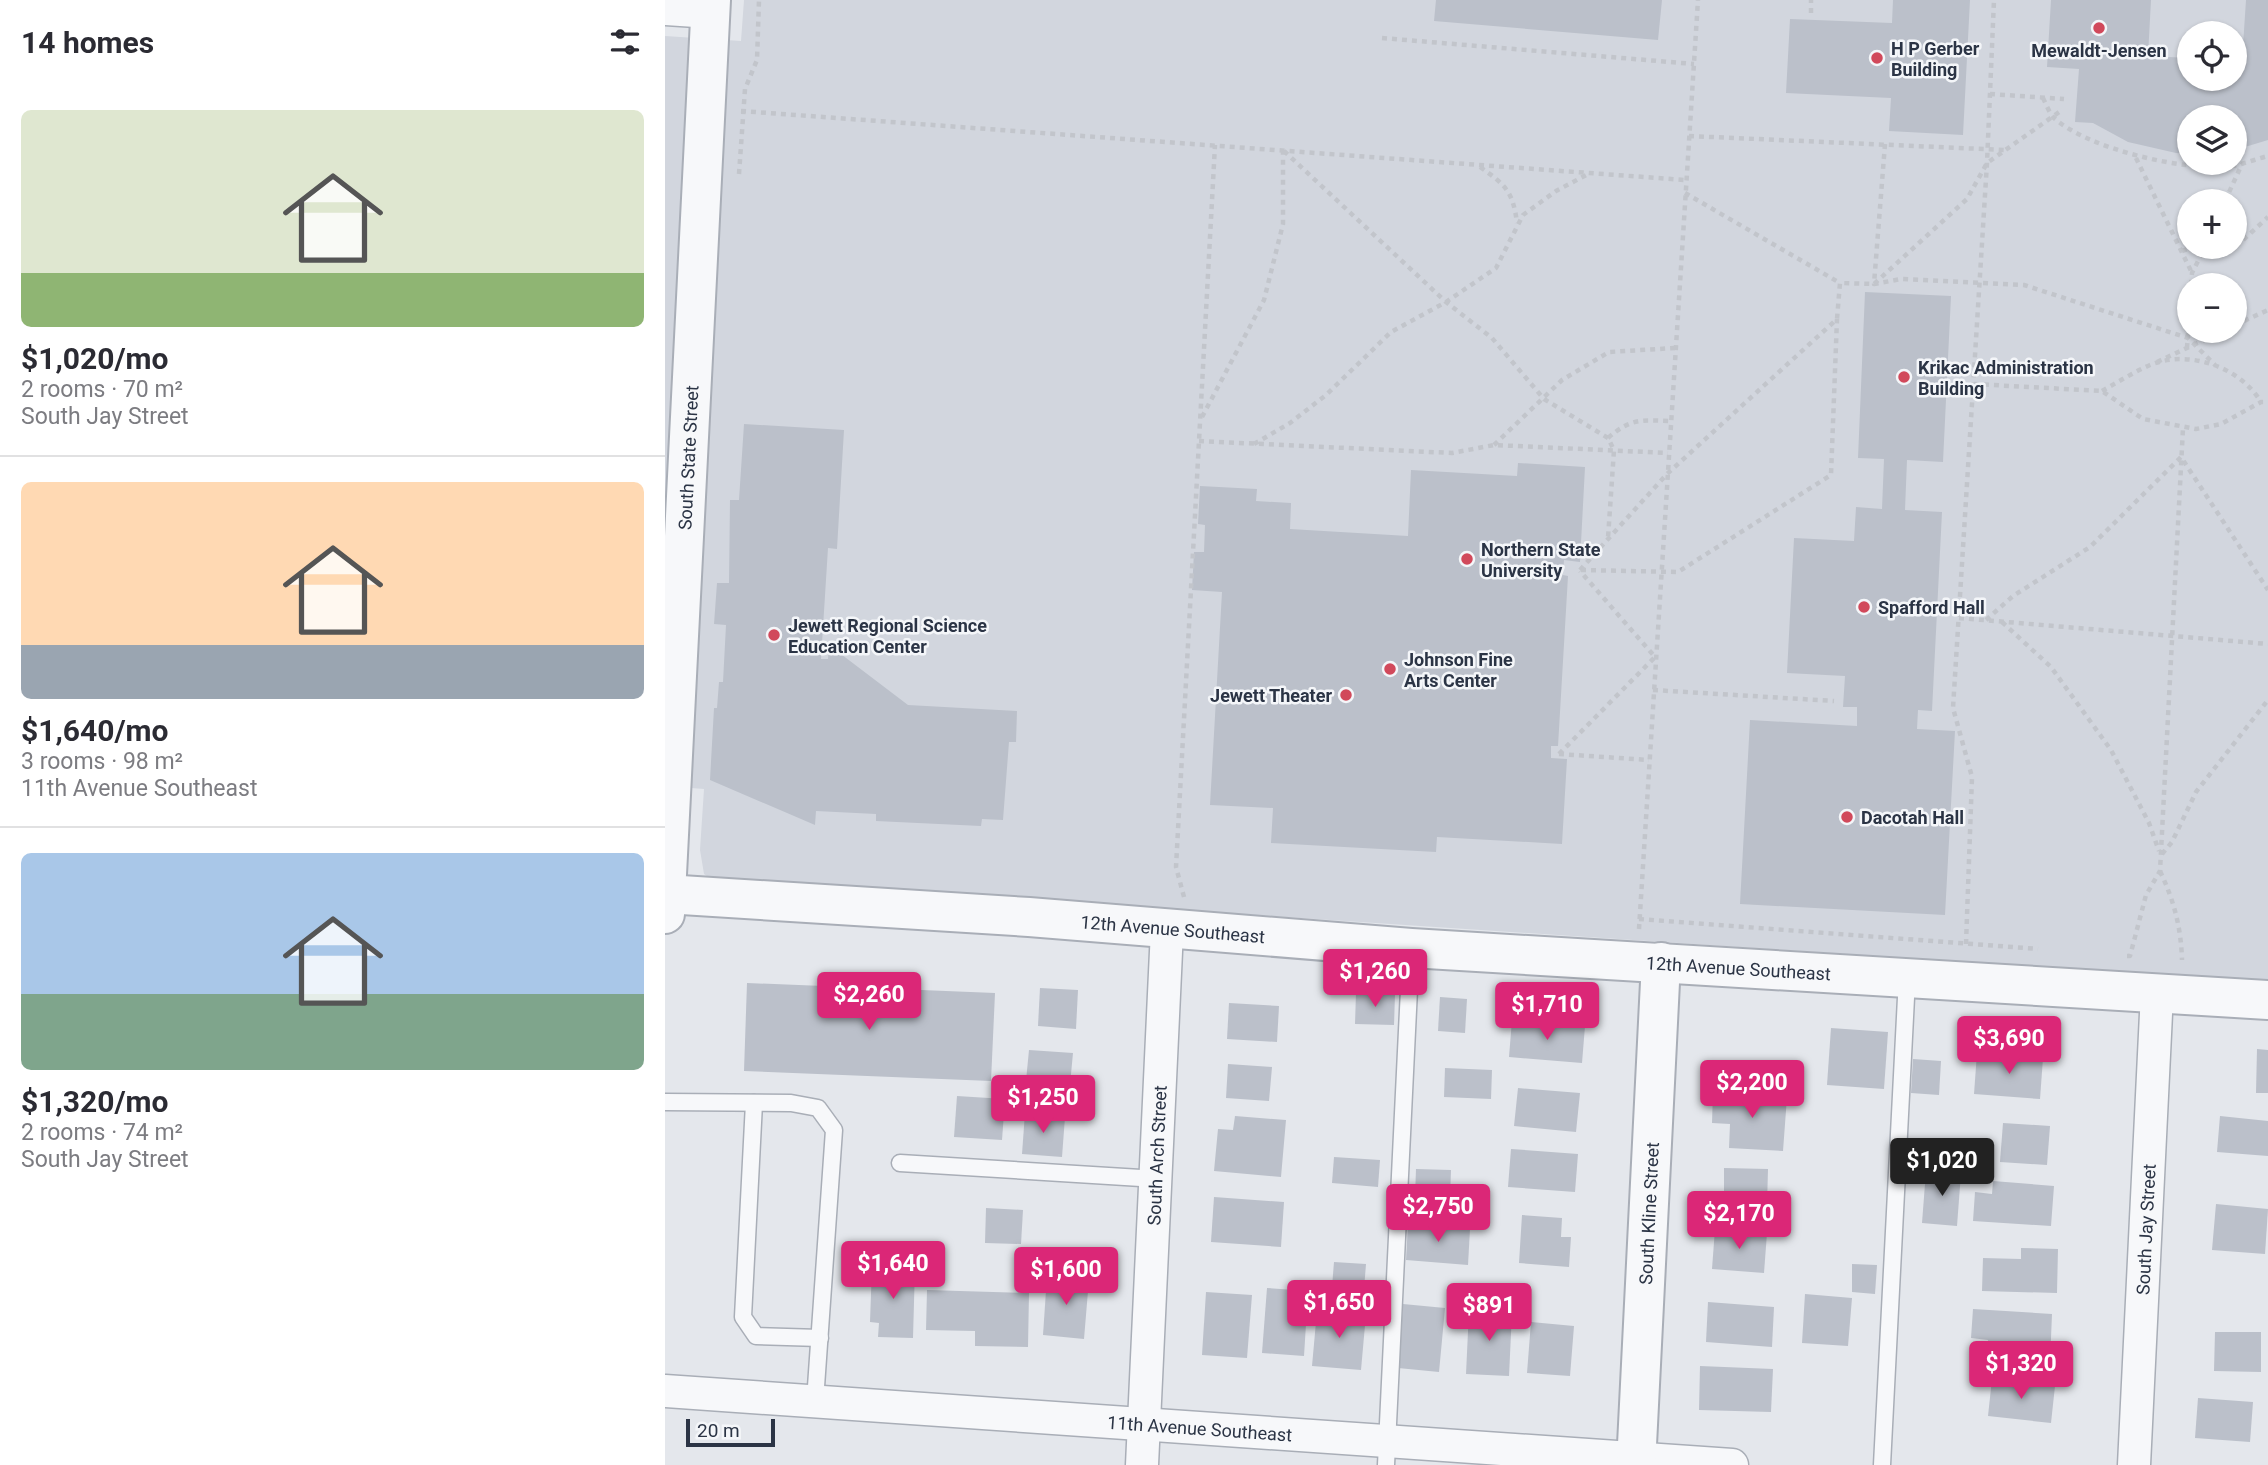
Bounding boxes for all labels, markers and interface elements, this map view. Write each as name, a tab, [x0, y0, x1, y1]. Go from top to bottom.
marker: Mewaldt-Jensen	[2091, 20, 2107, 36]
map controls	[2177, 21, 2247, 343]
button: locate	[2177, 21, 2247, 91]
icon: filters	[606, 23, 644, 61]
text: 14 homes	[21, 25, 154, 60]
place label: H P Gerber Building	[1891, 38, 1980, 80]
place label: Mewaldt-Jensen	[2031, 40, 2167, 61]
marker: H P Gerber Building	[1869, 50, 1885, 66]
button: layers	[2177, 105, 2247, 175]
icon: home	[270, 155, 396, 281]
button: +	[2177, 189, 2247, 259]
button: −	[2177, 273, 2247, 343]
text: $1,020/mo	[21, 341, 169, 376]
place label: Krikac Administration Building	[1918, 357, 2094, 399]
marker: Krikac Administration Building	[1896, 369, 1912, 385]
text: 2 rooms · 70 m²	[21, 376, 183, 403]
street label: South State Street	[674, 385, 702, 530]
text: South Jay Street	[21, 403, 189, 430]
icon: home	[270, 527, 396, 653]
place label: Northern State University	[1481, 539, 1601, 581]
marker: Northern State University	[1459, 551, 1475, 567]
place label: Spafford Hall	[1878, 597, 1985, 618]
marker: Spafford Hall	[1856, 599, 1872, 615]
place label: Jewett Regional Science Education Center	[788, 615, 987, 657]
marker: Jewett Regional Science Education Center	[766, 627, 782, 643]
place label: Johnson Fine Arts Center	[1404, 649, 1513, 691]
marker: Johnson Fine Arts Center	[1382, 661, 1398, 677]
place label: Jewett Theater	[1210, 685, 1332, 706]
marker: Jewett Theater	[1338, 687, 1354, 703]
text: $1,640/mo	[21, 713, 169, 748]
text: 3 rooms · 98 m²	[21, 748, 183, 775]
text: 11th Avenue Southeast	[21, 775, 257, 802]
place label: Dacotah Hall	[1861, 807, 1964, 828]
marker: Dacotah Hall	[1839, 809, 1855, 825]
icon: home	[270, 898, 396, 1024]
street label: 12th Avenue Southeast	[1080, 911, 1266, 947]
pin: $1,260	[1318, 950, 1432, 1009]
street label: 12th Avenue Southeast	[1645, 952, 1832, 984]
text: $1,260	[1339, 958, 1411, 985]
pin: $2,260	[812, 972, 926, 1032]
text: $2,260	[833, 981, 905, 1008]
pin: $1,710	[1490, 982, 1604, 1042]
text: $1,710	[1511, 991, 1583, 1018]
pin: $3,690	[1952, 1016, 2066, 1076]
text: $3,690	[1973, 1025, 2045, 1052]
pin: $2,200	[1695, 1060, 1809, 1120]
text: $2,200	[1716, 1069, 1788, 1096]
pin: $1,250	[986, 1076, 1100, 1135]
text: $1,320/mo	[21, 1084, 169, 1119]
text: $1,250	[1007, 1084, 1079, 1111]
street label: South Arch Street	[1143, 1085, 1170, 1226]
text: 2 rooms · 74 m²	[21, 1119, 183, 1146]
pin: $1,020	[1885, 1138, 1999, 1198]
street label: South Kline Street	[1634, 1141, 1663, 1285]
text: South Jay Street	[21, 1146, 189, 1173]
text: $1,020	[1906, 1147, 1978, 1174]
street label: South Jay Street	[2132, 1163, 2159, 1295]
pin: $2,750	[1381, 1184, 1495, 1244]
pin: $2,170	[1682, 1192, 1796, 1251]
text: $2,750	[1402, 1193, 1474, 1220]
text: $2,170	[1703, 1200, 1775, 1227]
pin: $1,640	[836, 1242, 950, 1301]
pin: $1,600	[1009, 1248, 1123, 1307]
text: $1,640	[857, 1250, 929, 1277]
text: $1,600	[1030, 1256, 1102, 1283]
pin: $1,650	[1282, 1280, 1396, 1340]
pin: $891	[1448, 1284, 1530, 1343]
text: $1,650	[1303, 1289, 1375, 1316]
text: $891	[1463, 1292, 1515, 1319]
pin: $1,320	[1964, 1342, 2078, 1401]
text: $1,320	[1985, 1350, 2057, 1377]
street label: 11th Avenue Southeast	[1107, 1411, 1293, 1445]
scale bar	[686, 1416, 775, 1448]
text: 20 m	[697, 1419, 740, 1442]

